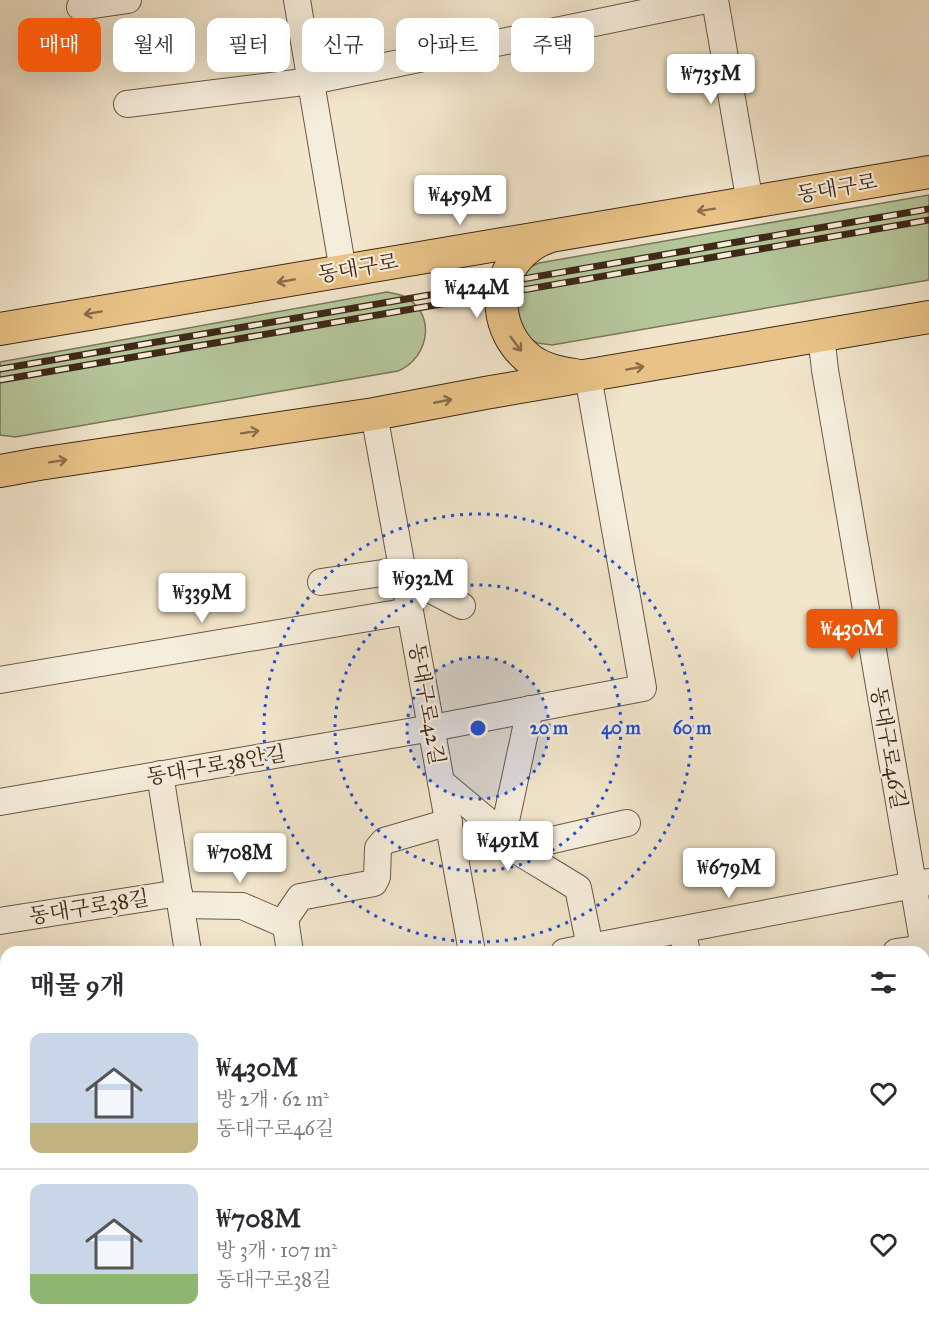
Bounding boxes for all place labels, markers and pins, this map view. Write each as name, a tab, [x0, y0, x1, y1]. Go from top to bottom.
pin: ₩735M	[669, 54, 753, 105]
pin: ₩459M	[418, 175, 502, 226]
pin: ₩424M	[435, 268, 519, 319]
pin: ₩932M	[381, 559, 465, 610]
pin: ₩339M	[160, 573, 244, 624]
pin: ₩430M	[810, 609, 894, 660]
centre of rings	[468, 718, 488, 738]
pin: ₩491M	[466, 821, 550, 872]
pin: ₩708M	[198, 833, 282, 884]
pin: ₩679M	[687, 848, 771, 899]

